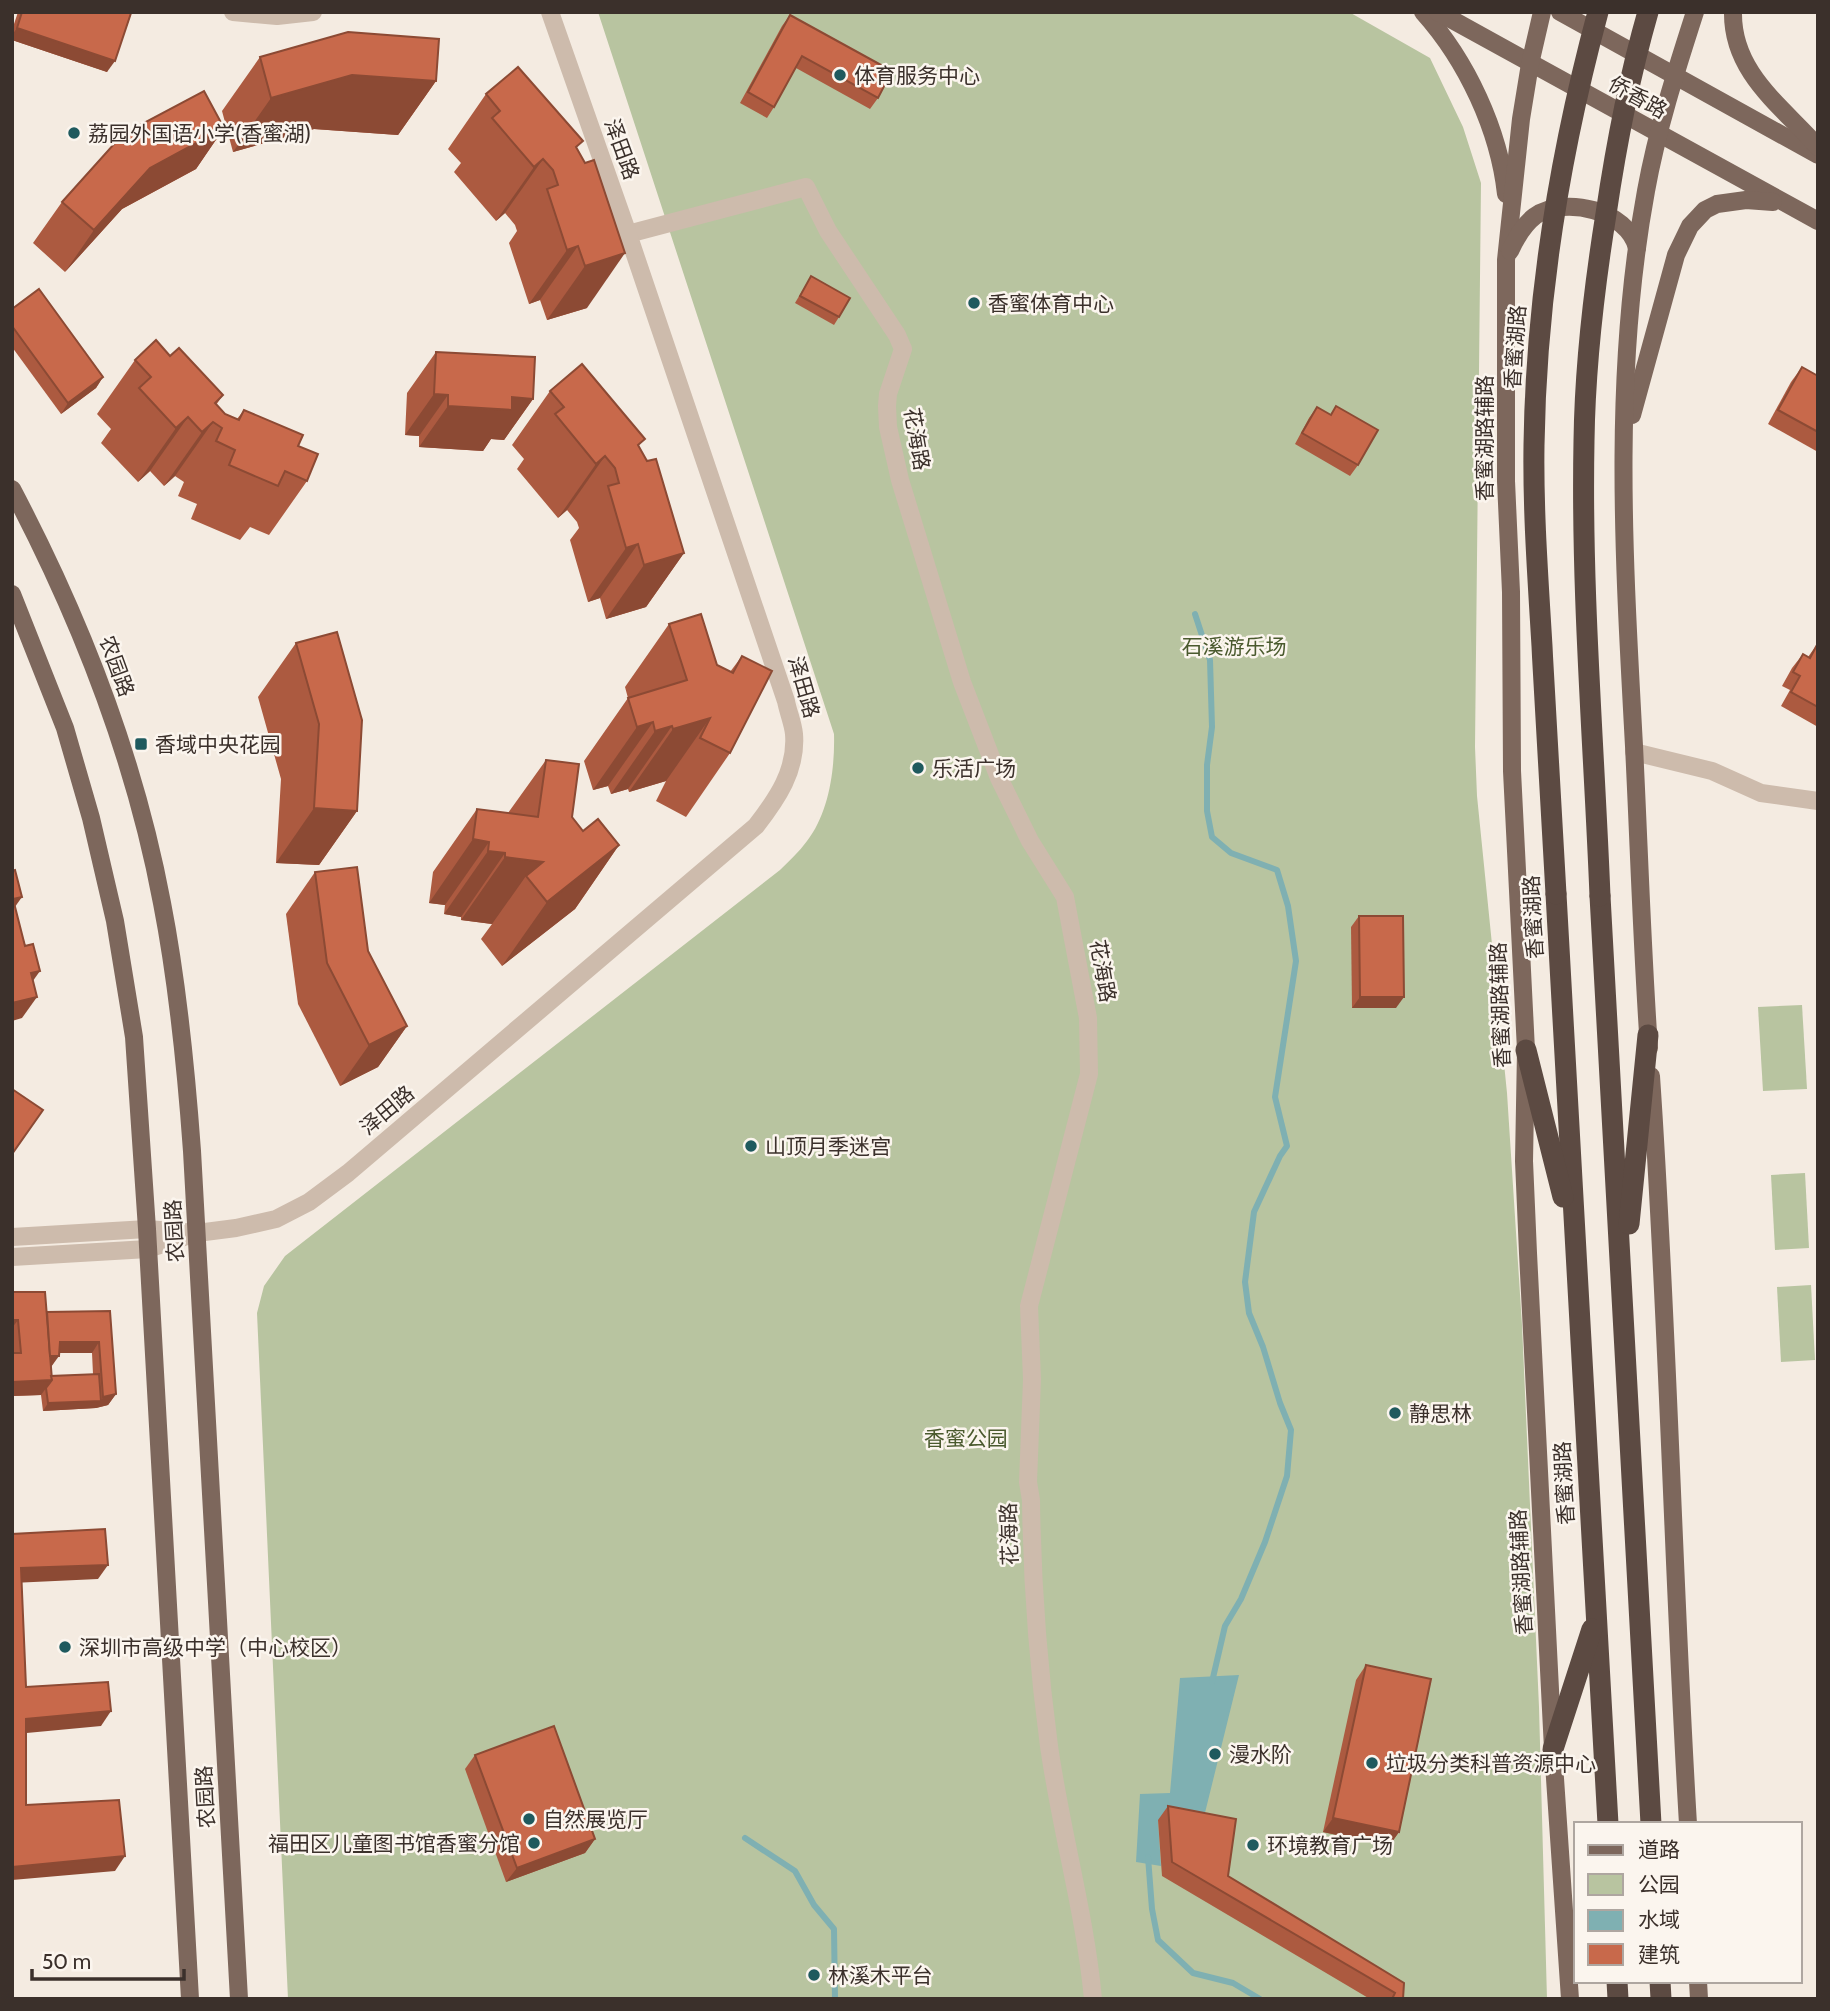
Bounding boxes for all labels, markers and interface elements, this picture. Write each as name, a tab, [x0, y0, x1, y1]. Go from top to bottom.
place label: 体育服务中心	[854, 63, 980, 88]
marker: 体育服务中心	[832, 67, 848, 83]
street label: 侨香路	[1604, 71, 1672, 123]
street label: 泽田路	[599, 115, 645, 183]
place label: 荔园外国语小学(香蜜湖)	[88, 121, 311, 146]
marker: 荔园外国语小学(香蜜湖)	[66, 125, 82, 141]
place label: 香蜜体育中心	[988, 291, 1114, 316]
marker: 香蜜体育中心	[966, 295, 982, 311]
street label: 香蜜湖路	[1500, 304, 1530, 390]
street label: 香蜜湖路辅路	[1472, 375, 1497, 501]
street label: 花海路	[899, 406, 935, 472]
street label: 农园路	[94, 632, 140, 700]
park label: 石溪游乐场	[1182, 634, 1287, 659]
street label: 泽田路	[783, 653, 825, 721]
place label: 香域中央花园	[155, 732, 281, 757]
marker: 香域中央花园	[133, 736, 149, 752]
place label: 乐活广场	[932, 756, 1016, 781]
marker: 乐活广场	[910, 760, 926, 776]
street label: 香蜜湖路	[1518, 874, 1548, 960]
street label: 花海路	[1085, 938, 1121, 1004]
street label: 香蜜湖路辅路	[1485, 942, 1515, 1068]
street label: 泽田路	[355, 1080, 419, 1140]
place label: 山顶月季迷宫	[765, 1134, 891, 1159]
marker: 山顶月季迷宫	[743, 1138, 759, 1154]
street label: 农园路	[160, 1199, 188, 1263]
place label: 静思林	[1409, 1401, 1472, 1426]
marker: 静思林	[1387, 1405, 1403, 1421]
park label: 香蜜公园	[924, 1426, 1008, 1451]
street label: 香蜜湖路	[1549, 1440, 1579, 1526]
street label: 花海路	[995, 1502, 1023, 1566]
street label: 香蜜湖路辅路	[1505, 1508, 1537, 1636]
place label: 深圳市高级中学（中心校区）	[79, 1635, 352, 1660]
marker: 深圳市高级中学（中心校区）	[57, 1639, 73, 1655]
place label: 漫水阶	[1229, 1742, 1292, 1767]
marker: 漫水阶	[1207, 1746, 1223, 1762]
place label: 垃圾分类科普资源中心	[1386, 1751, 1596, 1776]
marker: 垃圾分类科普资源中心	[1364, 1755, 1380, 1771]
street label: 农园路	[191, 1765, 219, 1829]
place label: 自然展览厅	[543, 1807, 648, 1832]
marker: 自然展览厅	[521, 1811, 537, 1827]
legend	[1574, 1822, 1802, 1983]
place label: 福田区儿童图书馆香蜜分馆	[268, 1831, 520, 1856]
place label: 环境教育广场	[1267, 1833, 1393, 1858]
marker: 福田区儿童图书馆香蜜分馆	[526, 1835, 542, 1851]
marker: 环境教育广场	[1245, 1837, 1261, 1853]
text: 道路	[1638, 1837, 1680, 1862]
text: 公园	[1638, 1872, 1680, 1897]
text: 水域	[1638, 1907, 1680, 1932]
scale bar	[32, 1938, 184, 1982]
text: 建筑	[1638, 1942, 1680, 1967]
text: 50 m	[42, 1949, 91, 1974]
place label: 林溪木平台	[828, 1963, 933, 1988]
marker: 林溪木平台	[806, 1967, 822, 1983]

